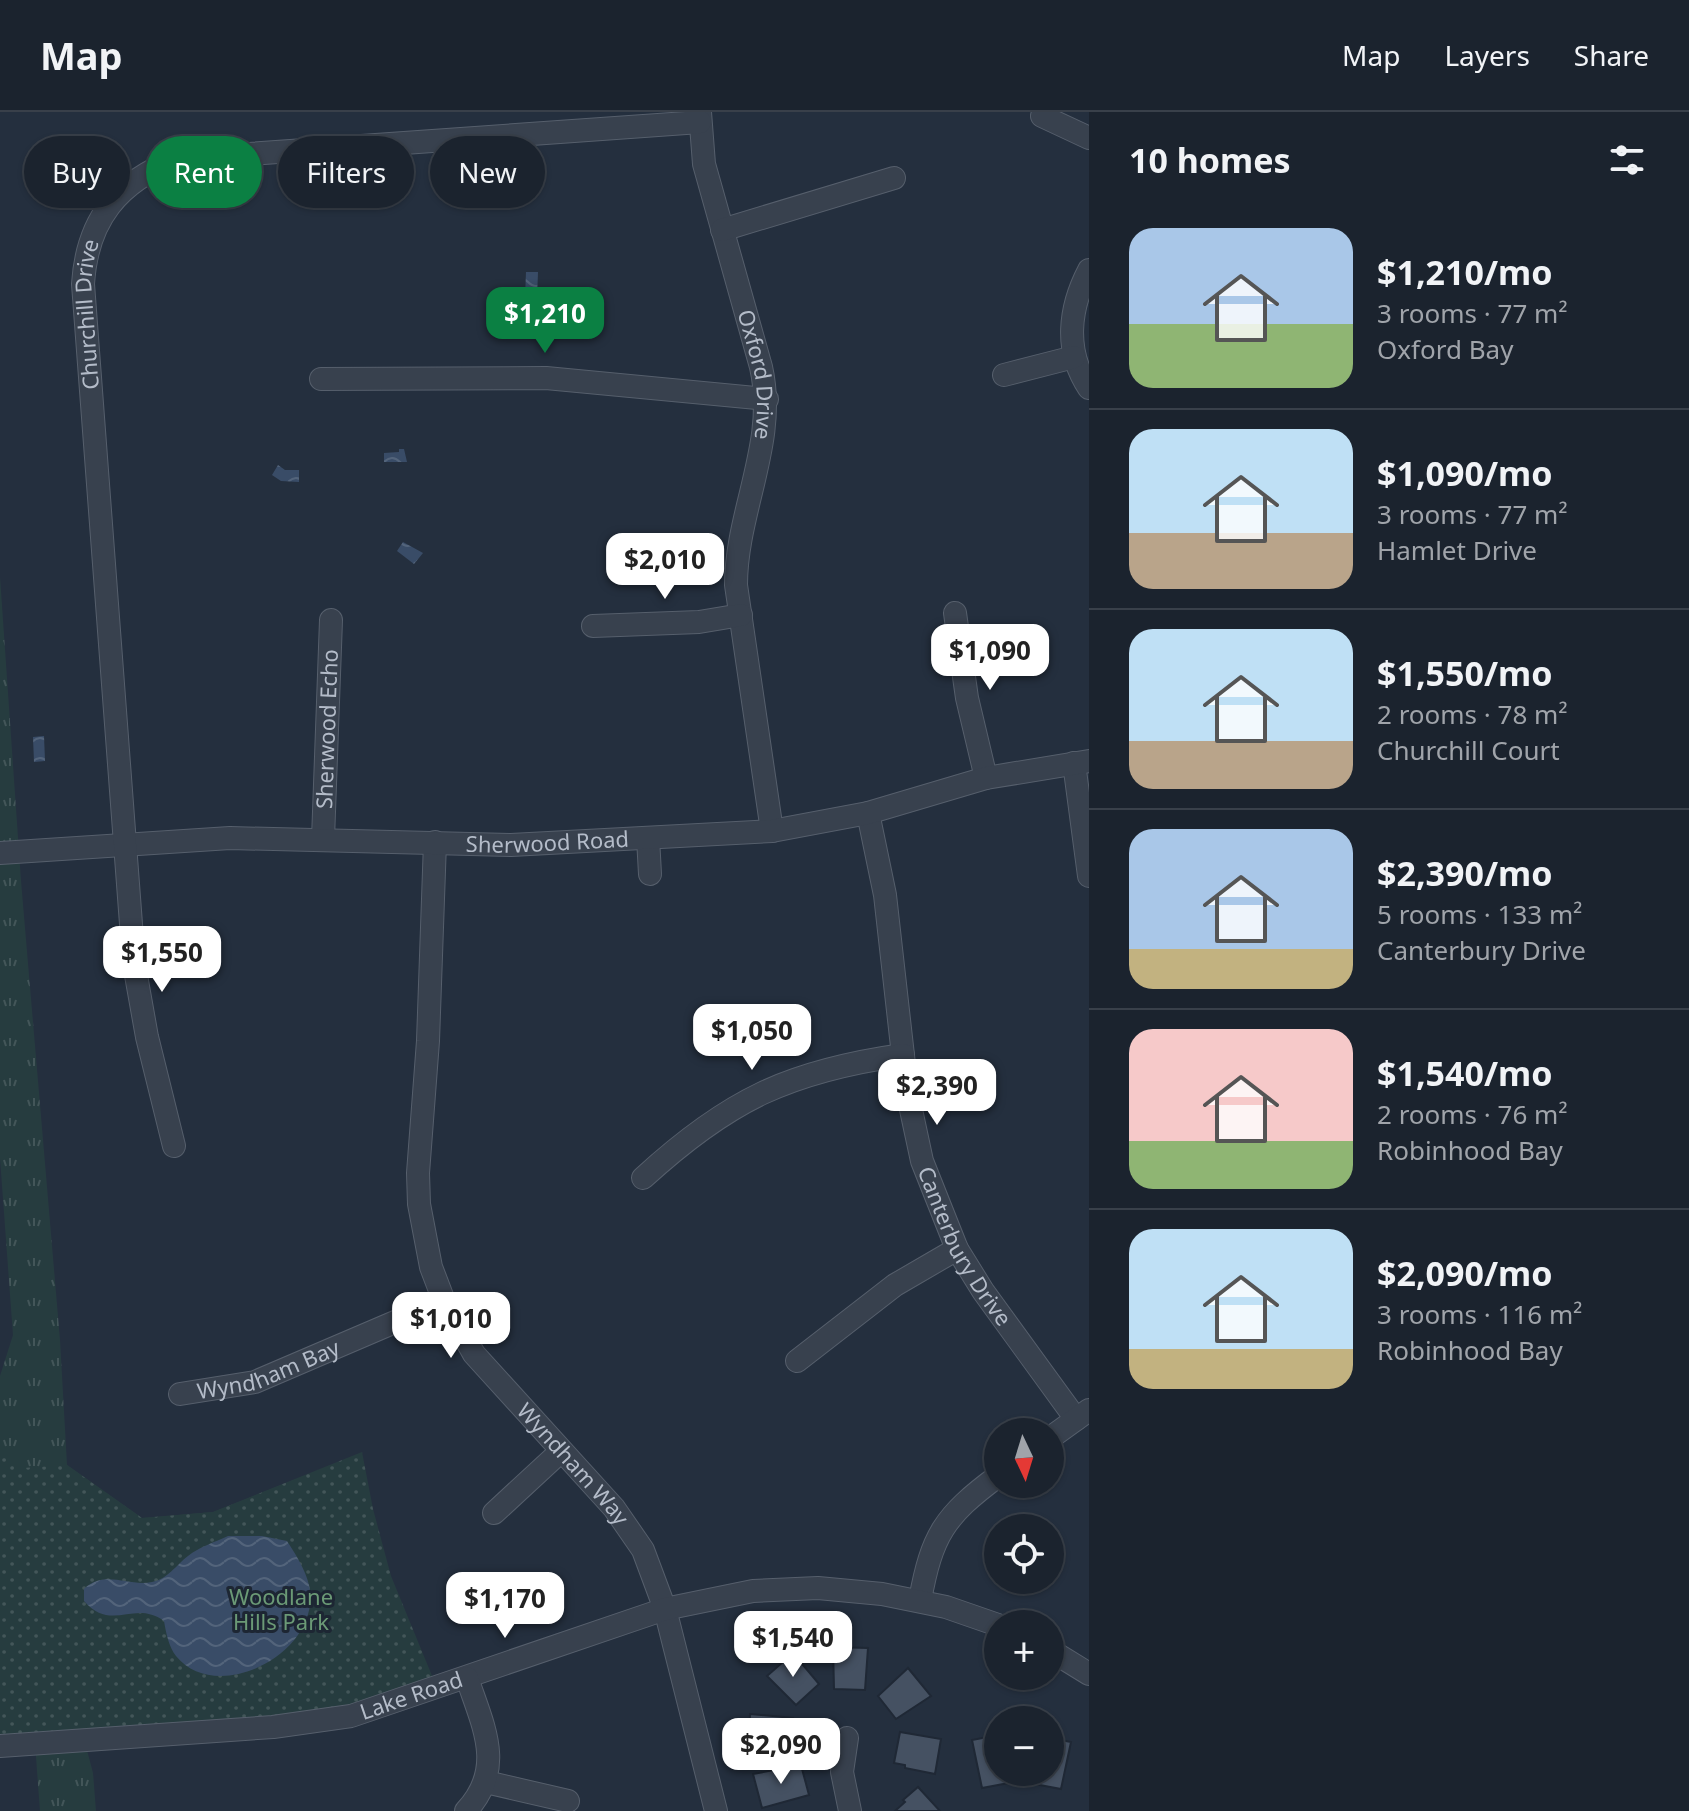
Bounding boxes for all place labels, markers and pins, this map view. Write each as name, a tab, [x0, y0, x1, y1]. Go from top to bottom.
pin: $1,210	[480, 287, 610, 355]
pin: $2,010	[600, 533, 730, 601]
pin: $1,090	[925, 624, 1055, 692]
pin: $1,550	[97, 926, 227, 994]
pin: $1,050	[687, 1004, 817, 1072]
pin: $2,390	[872, 1059, 1002, 1127]
pin: $1,010	[386, 1292, 516, 1360]
pin: $1,170	[440, 1572, 570, 1640]
pin: $1,540	[728, 1611, 858, 1679]
pin: $2,090	[716, 1718, 846, 1786]

